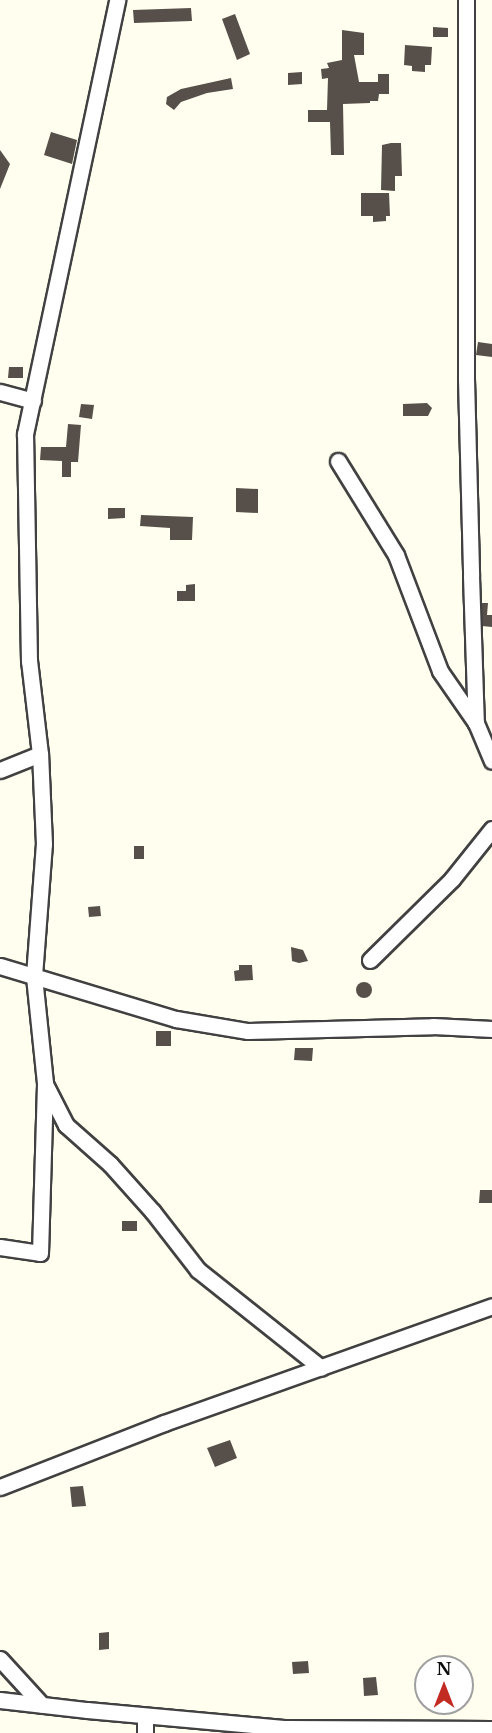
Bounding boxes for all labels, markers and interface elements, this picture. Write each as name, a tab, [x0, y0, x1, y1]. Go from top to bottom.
north arrow	[414, 1655, 474, 1715]
text: N	[436, 1659, 452, 1679]

